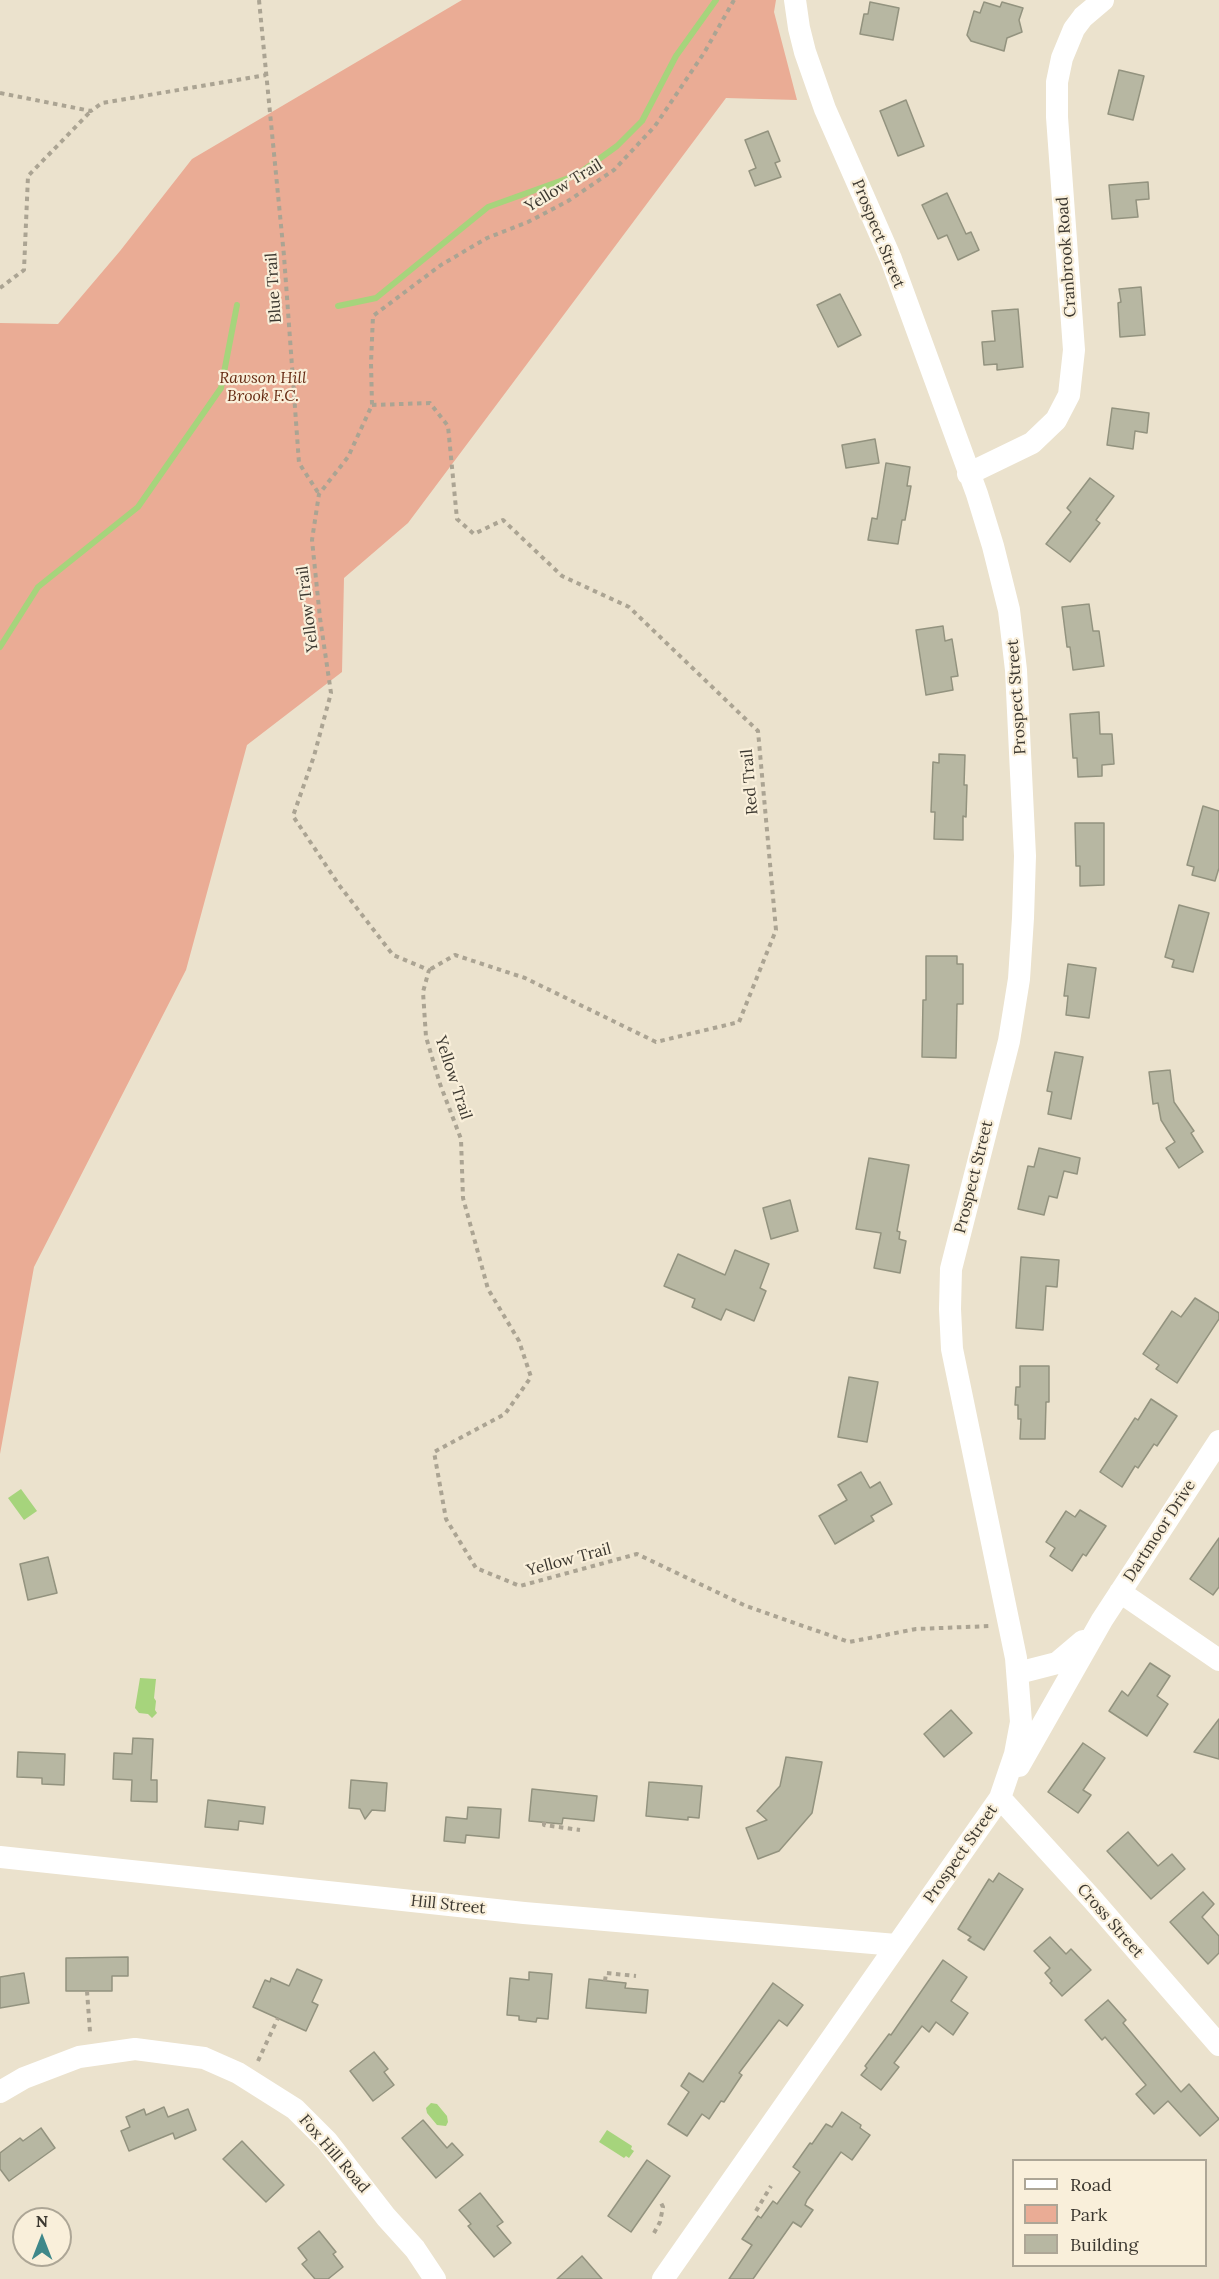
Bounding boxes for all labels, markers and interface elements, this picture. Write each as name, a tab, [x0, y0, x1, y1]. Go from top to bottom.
street label: Yellow Trail	[522, 155, 606, 217]
street label: Prospect Street	[847, 177, 909, 291]
street label: Cranbrook Road	[1053, 196, 1081, 318]
street label: Blue Trail	[262, 252, 286, 324]
park label: Rawson Hill Brook F.C.	[219, 368, 307, 406]
street label: Yellow Trail	[293, 565, 323, 653]
street label: Prospect Street	[1003, 639, 1031, 755]
street label: Red Trail	[738, 748, 762, 816]
street label: Yellow Trail	[430, 1034, 476, 1122]
street label: Prospect Street	[951, 1119, 997, 1235]
street label: Dartmoor Drive	[1120, 1476, 1200, 1586]
street label: Yellow Trail	[525, 1539, 613, 1581]
street label: Prospect Street	[920, 1801, 1002, 1907]
street label: Cross Street	[1073, 1880, 1147, 1962]
street label: Hill Street	[410, 1892, 486, 1918]
street label: Fox Hill Road	[295, 2111, 373, 2197]
legend	[1012, 2159, 1207, 2267]
text: Road	[1070, 2173, 1112, 2196]
text: Park	[1070, 2203, 1107, 2226]
north arrow	[12, 2207, 72, 2267]
text: N	[36, 2211, 48, 2231]
text: Building	[1070, 2233, 1138, 2256]

